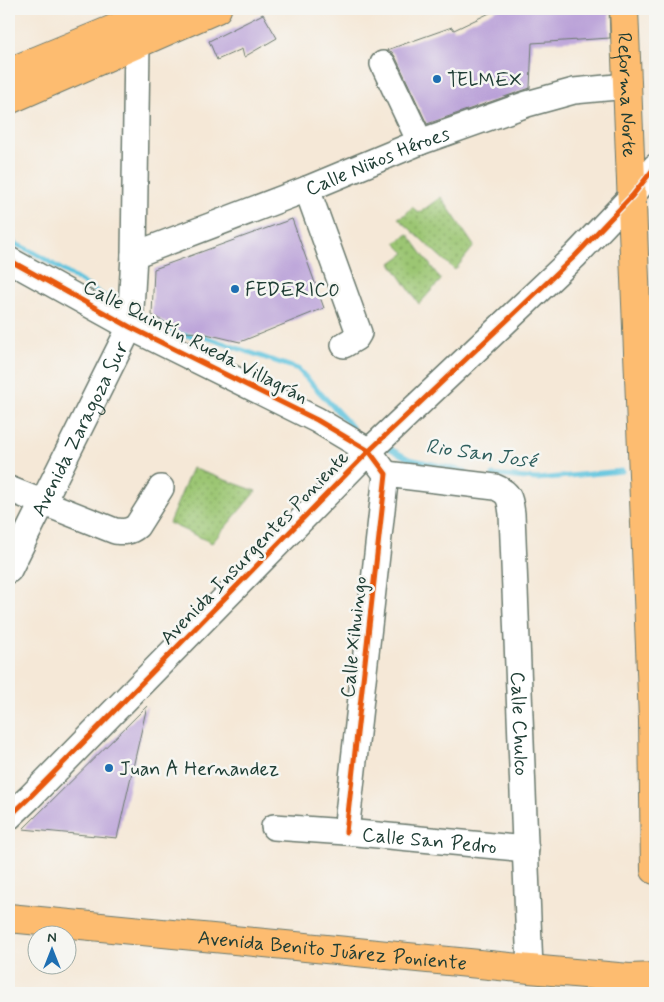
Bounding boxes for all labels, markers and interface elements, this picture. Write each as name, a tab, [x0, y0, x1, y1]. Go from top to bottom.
street label: Reforma Norte	[609, 32, 642, 158]
place label: TELMEX	[447, 67, 522, 94]
marker: TELMEX	[431, 73, 443, 85]
street label: Calle Niños Héroes	[302, 121, 454, 203]
street label: Calle Quintín Rueda Villagrán	[78, 274, 313, 411]
place label: FEDERIC0	[245, 277, 340, 304]
marker: FEDERIC0	[229, 283, 241, 295]
street label: Avenida Zaragoza Sur	[26, 337, 136, 521]
water label: Rio San José	[424, 432, 540, 476]
street label: Avenida Insurgentes Poniente	[155, 445, 356, 651]
street label: Calle Xihuingo	[335, 575, 374, 699]
street label: Calle Chulco	[503, 671, 534, 776]
place label: Juan A Hernandez	[119, 756, 279, 783]
marker: Juan A Hernandez	[103, 762, 115, 774]
street label: Calle San Pedro	[361, 822, 498, 861]
north arrow	[28, 924, 78, 974]
street label: Avenida Benito Juárez Poniente	[197, 925, 468, 978]
text: N	[47, 929, 57, 947]

